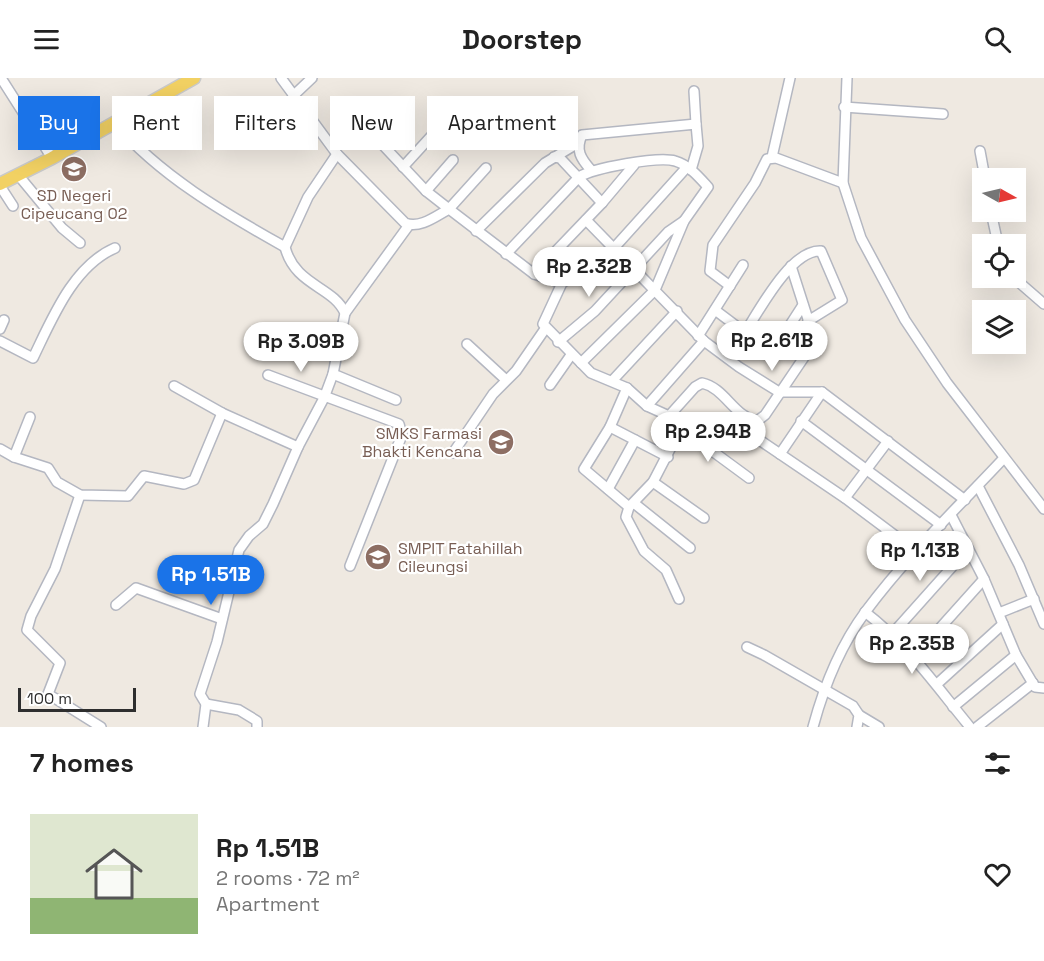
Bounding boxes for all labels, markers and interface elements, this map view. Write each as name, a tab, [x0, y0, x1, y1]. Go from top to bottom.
text: Doorstep	[462, 22, 582, 57]
icon: menu	[30, 23, 63, 56]
icon: search	[981, 23, 1014, 56]
chip: Buy	[18, 96, 100, 150]
chip: Rent	[112, 96, 202, 150]
chip: Filters	[214, 96, 318, 150]
chip: New	[330, 96, 415, 150]
chip: Apartment	[427, 96, 578, 150]
school or university icon: SD Negeri Cipeucang 02	[59, 154, 89, 184]
north arrow	[972, 168, 1026, 222]
map controls	[972, 168, 1026, 354]
place label: SD Negeri Cipeucang 02	[21, 185, 127, 224]
button: locate	[972, 234, 1026, 288]
pin: Rp 2.32B	[527, 247, 651, 298]
text: Rp 2.32B	[546, 253, 632, 279]
button: layers	[972, 300, 1026, 354]
pin: Rp 2.61B	[710, 321, 834, 372]
pin: Rp 3.09B	[239, 322, 363, 373]
text: Rp 2.61B	[731, 327, 813, 353]
text: Rp 3.09B	[258, 328, 344, 354]
pin: Rp 2.94B	[646, 412, 770, 463]
text: Rp 2.94B	[665, 418, 751, 444]
place label: SMKS Farmasi Bhakti Kencana	[362, 423, 482, 462]
school or university icon: SMKS Farmasi Bhakti Kencana	[486, 427, 516, 457]
pin: Rp 1.13B	[858, 531, 982, 582]
text: Rp 1.13B	[881, 537, 959, 563]
place label: SMPIT Fatahillah Cileungsi	[398, 538, 523, 577]
school or university icon: SMPIT Fatahillah Cileungsi	[363, 542, 393, 572]
pin: Rp 1.51B	[149, 555, 273, 606]
text: Rp 1.51B	[171, 561, 251, 587]
pin: Rp 2.35B	[850, 624, 974, 675]
text: Rp 2.35B	[869, 630, 955, 656]
scale bar	[18, 685, 136, 712]
text: 100 m	[27, 688, 72, 709]
text: 7 homes	[30, 746, 134, 780]
icon: filters	[981, 747, 1014, 780]
text: Rp 1.51B	[216, 831, 319, 865]
icon: home	[78, 838, 150, 910]
icon: heart	[981, 858, 1014, 891]
text: 2 rooms · 72 m²	[216, 865, 360, 891]
text: Apartment	[216, 891, 320, 917]

